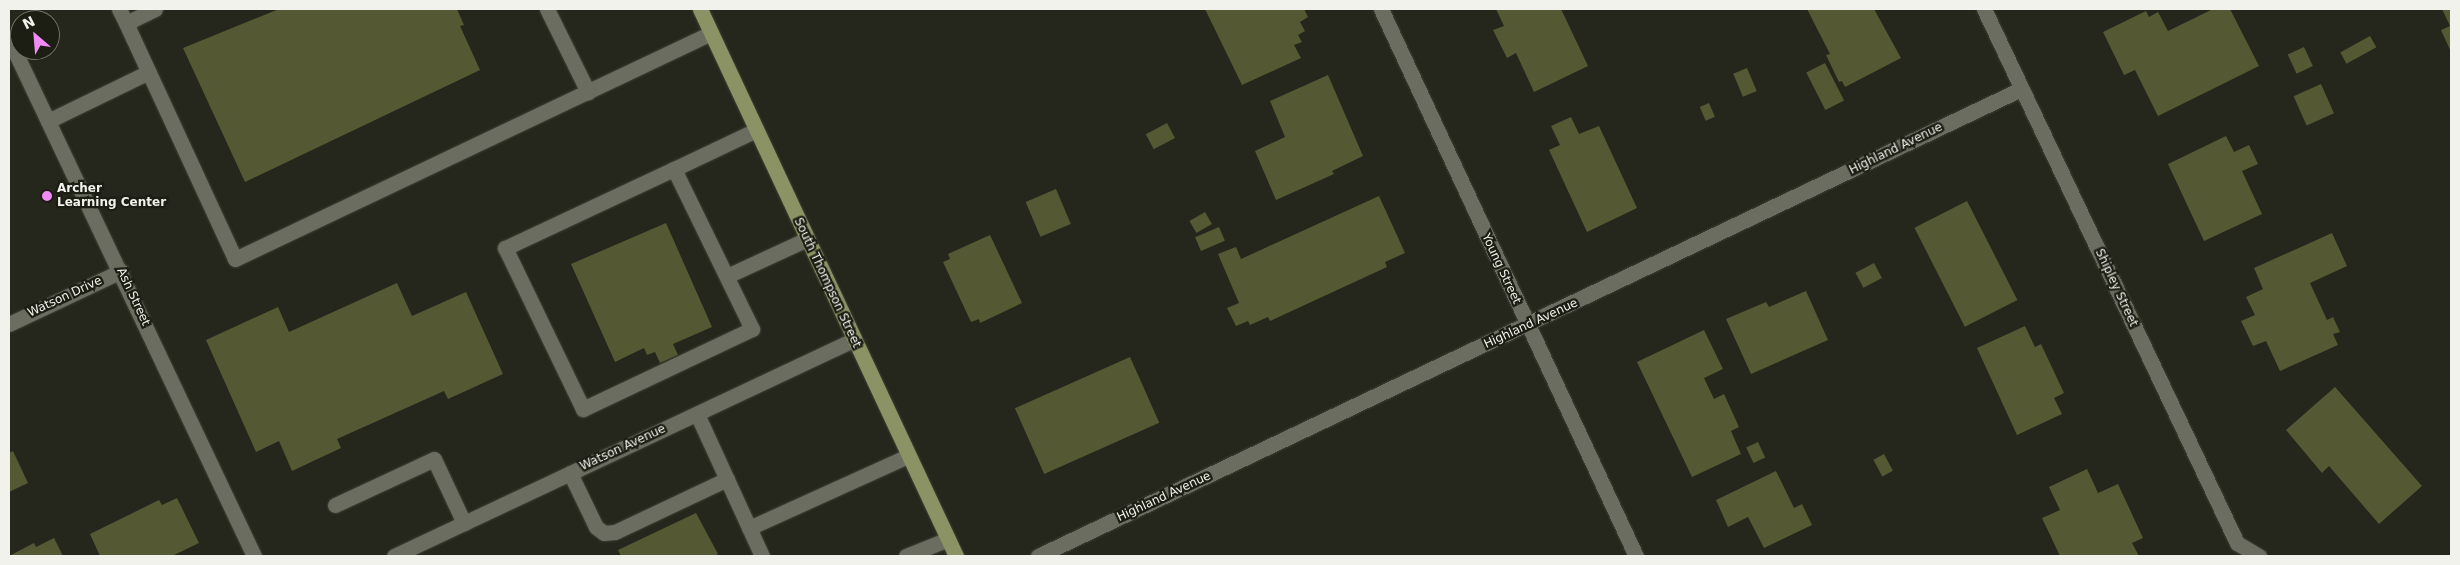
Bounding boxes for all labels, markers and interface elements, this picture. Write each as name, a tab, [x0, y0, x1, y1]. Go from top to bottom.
north arrow	[10, 10, 60, 60]
text: N	[20, 13, 37, 32]
street label: Highland Avenue	[1847, 120, 1945, 178]
place label: Archer Learning Center	[57, 182, 166, 210]
marker: Archer Learning Center	[41, 190, 53, 202]
street label: South Thompson Street	[791, 216, 863, 350]
street label: Young Street	[1478, 231, 1524, 307]
street label: Shipley Street	[2092, 247, 2140, 329]
street label: Ash Street	[113, 266, 153, 328]
street label: Watson Drive	[26, 274, 104, 320]
street label: Highland Avenue	[1482, 296, 1580, 352]
street label: Watson Avenue	[578, 422, 668, 474]
street label: Highland Avenue	[1115, 469, 1213, 525]

